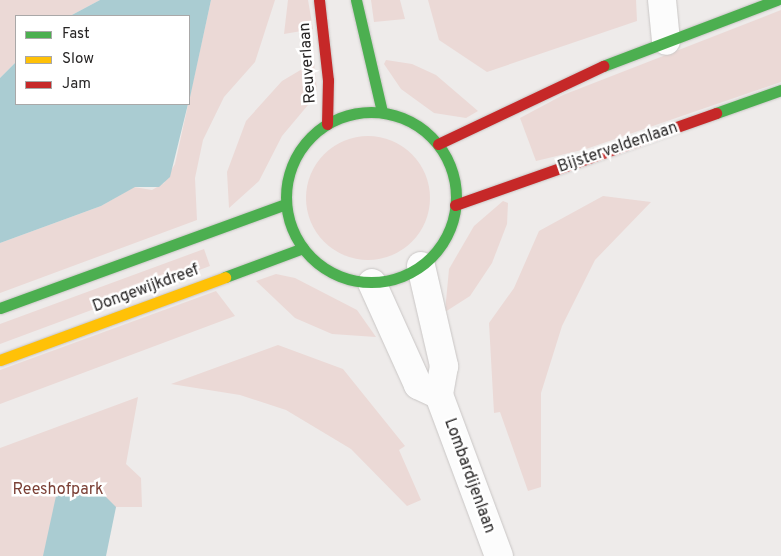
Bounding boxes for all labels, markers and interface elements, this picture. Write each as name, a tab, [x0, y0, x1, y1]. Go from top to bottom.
legend	[15, 15, 190, 105]
street label: Reuverlaan	[296, 22, 320, 104]
text: Fast	[62, 25, 90, 44]
text: Slow	[62, 50, 94, 69]
text: Jam	[62, 75, 91, 94]
street label: Bijsterveldenlaan	[556, 118, 680, 178]
street label: Dongewijkdreef	[90, 261, 202, 317]
street label: Lombardijenlaan	[439, 416, 499, 536]
park label: Reeshofpark	[13, 480, 103, 500]

